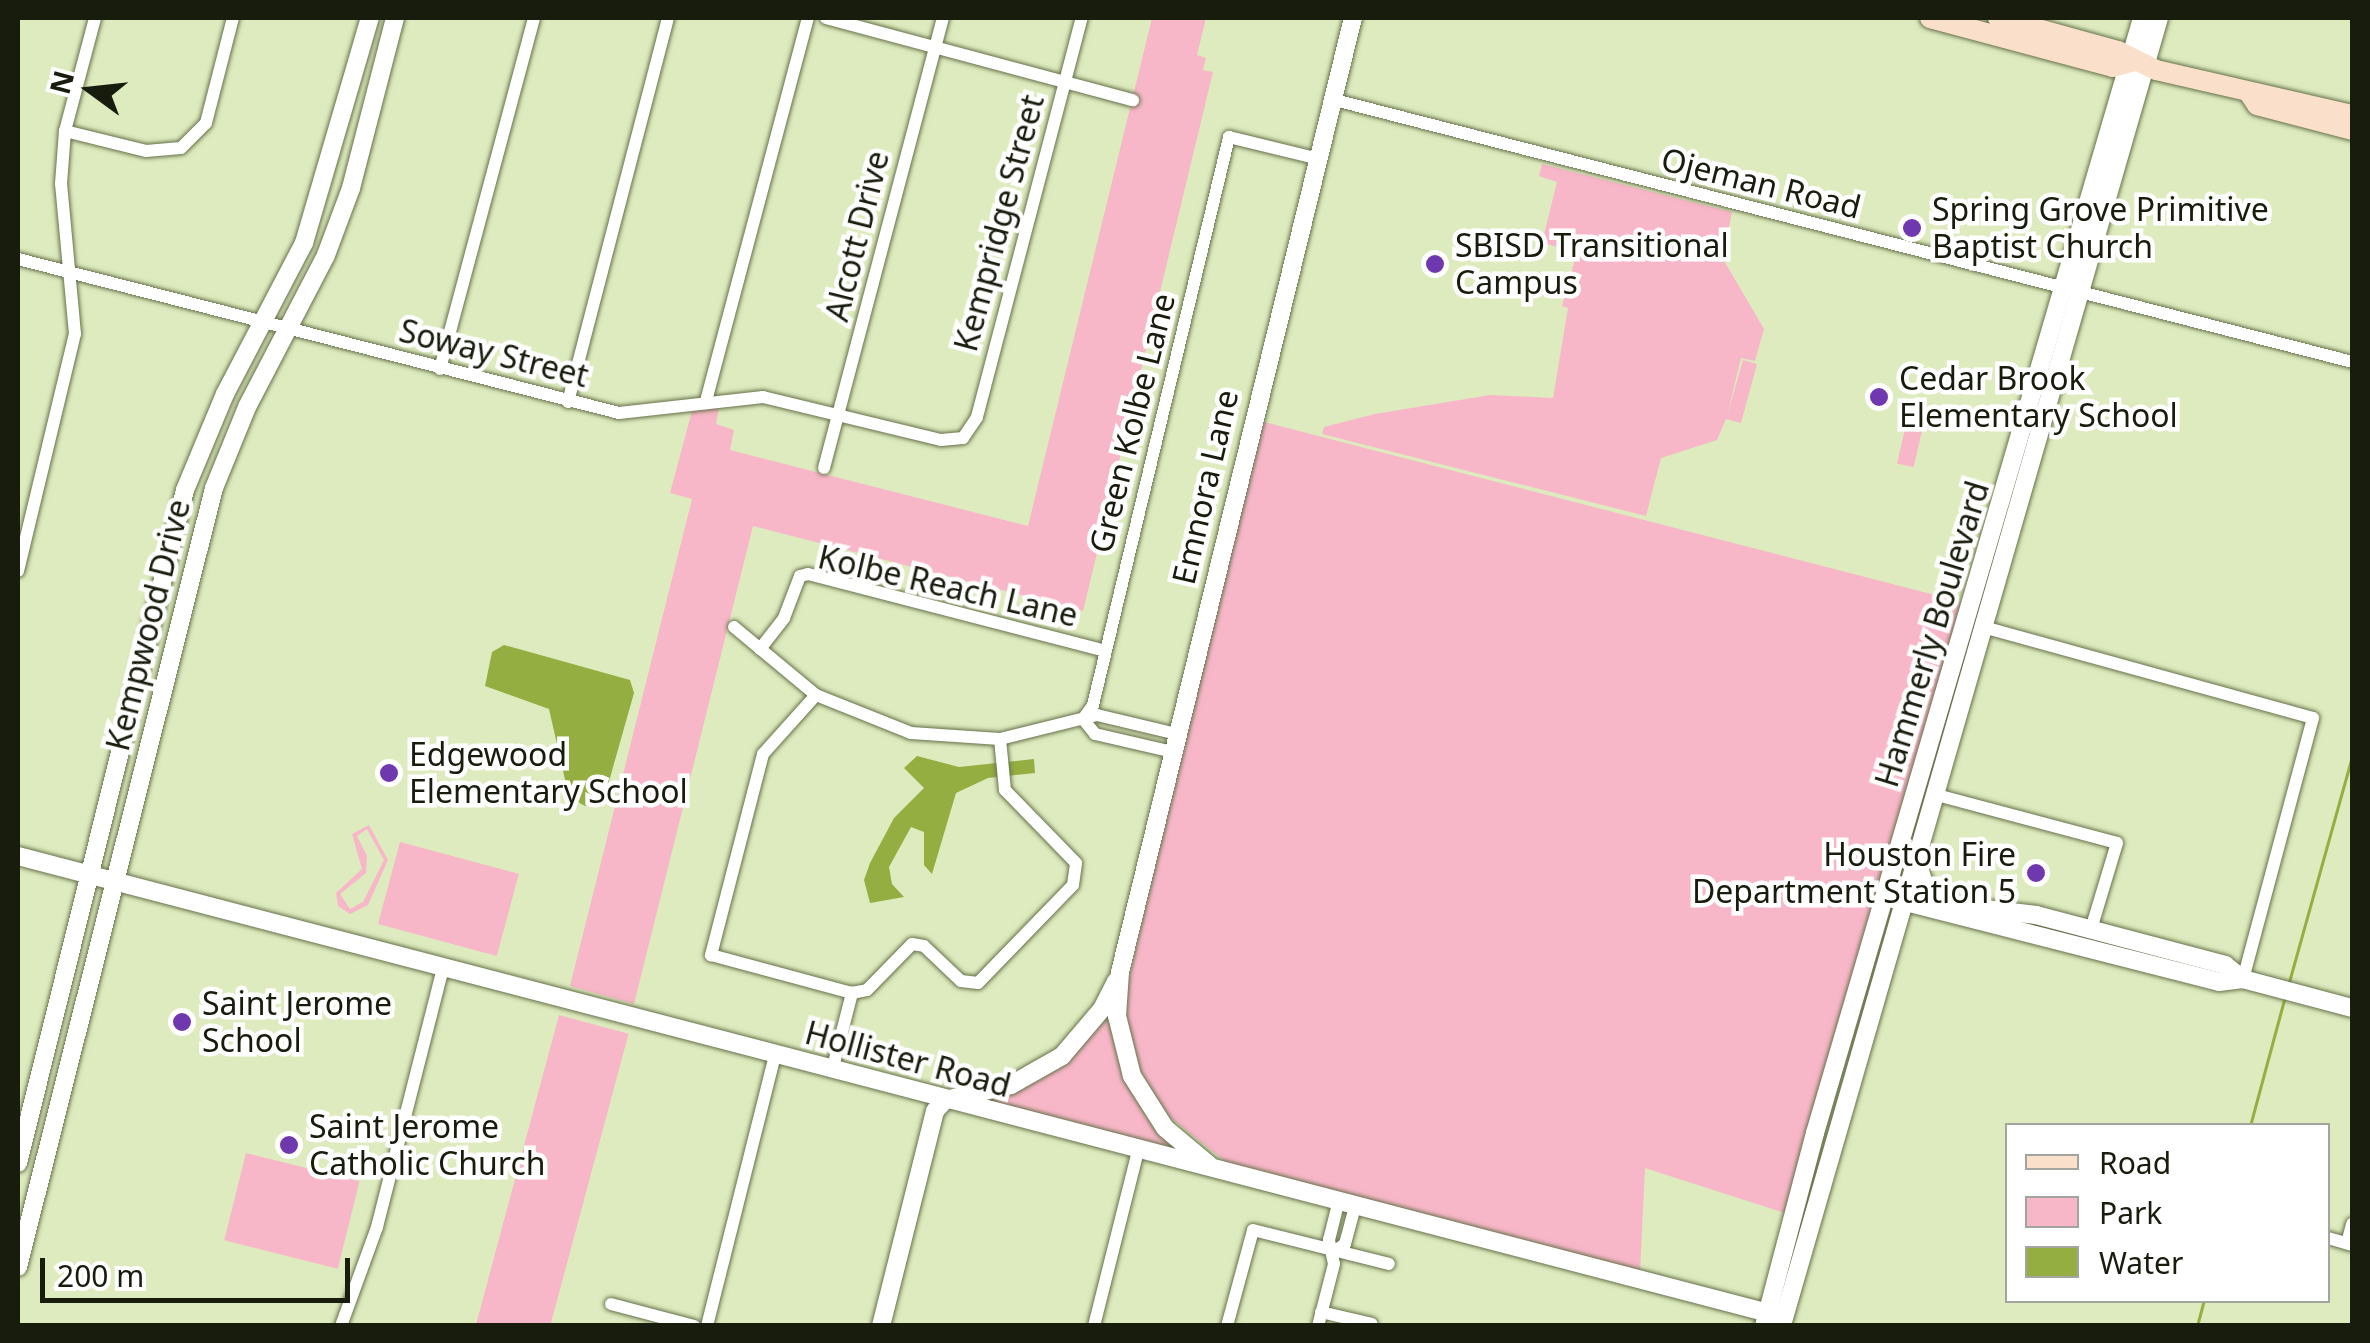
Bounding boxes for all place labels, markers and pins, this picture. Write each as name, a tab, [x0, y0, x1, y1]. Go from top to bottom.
place label: Spring Grove Primitive Baptist Church	[1932, 191, 2269, 266]
marker: Spring Grove Primitive Baptist Church	[1901, 217, 1923, 239]
place label: SBISD Transitional Campus	[1455, 227, 1729, 302]
marker: SBISD Transitional Campus	[1424, 253, 1446, 275]
place label: Cedar Brook Elementary School	[1899, 360, 2178, 435]
marker: Cedar Brook Elementary School	[1868, 386, 1890, 408]
place label: Edgewood Elementary School	[409, 736, 688, 811]
marker: Edgewood Elementary School	[378, 762, 400, 784]
place label: Houston Fire Department Station 5	[1692, 836, 2016, 911]
marker: Houston Fire Department Station 5	[2025, 862, 2047, 884]
place label: Saint Jerome School	[202, 985, 392, 1060]
marker: Saint Jerome School	[171, 1011, 193, 1033]
place label: Saint Jerome Catholic Church	[309, 1108, 546, 1183]
marker: Saint Jerome Catholic Church	[278, 1134, 300, 1156]

